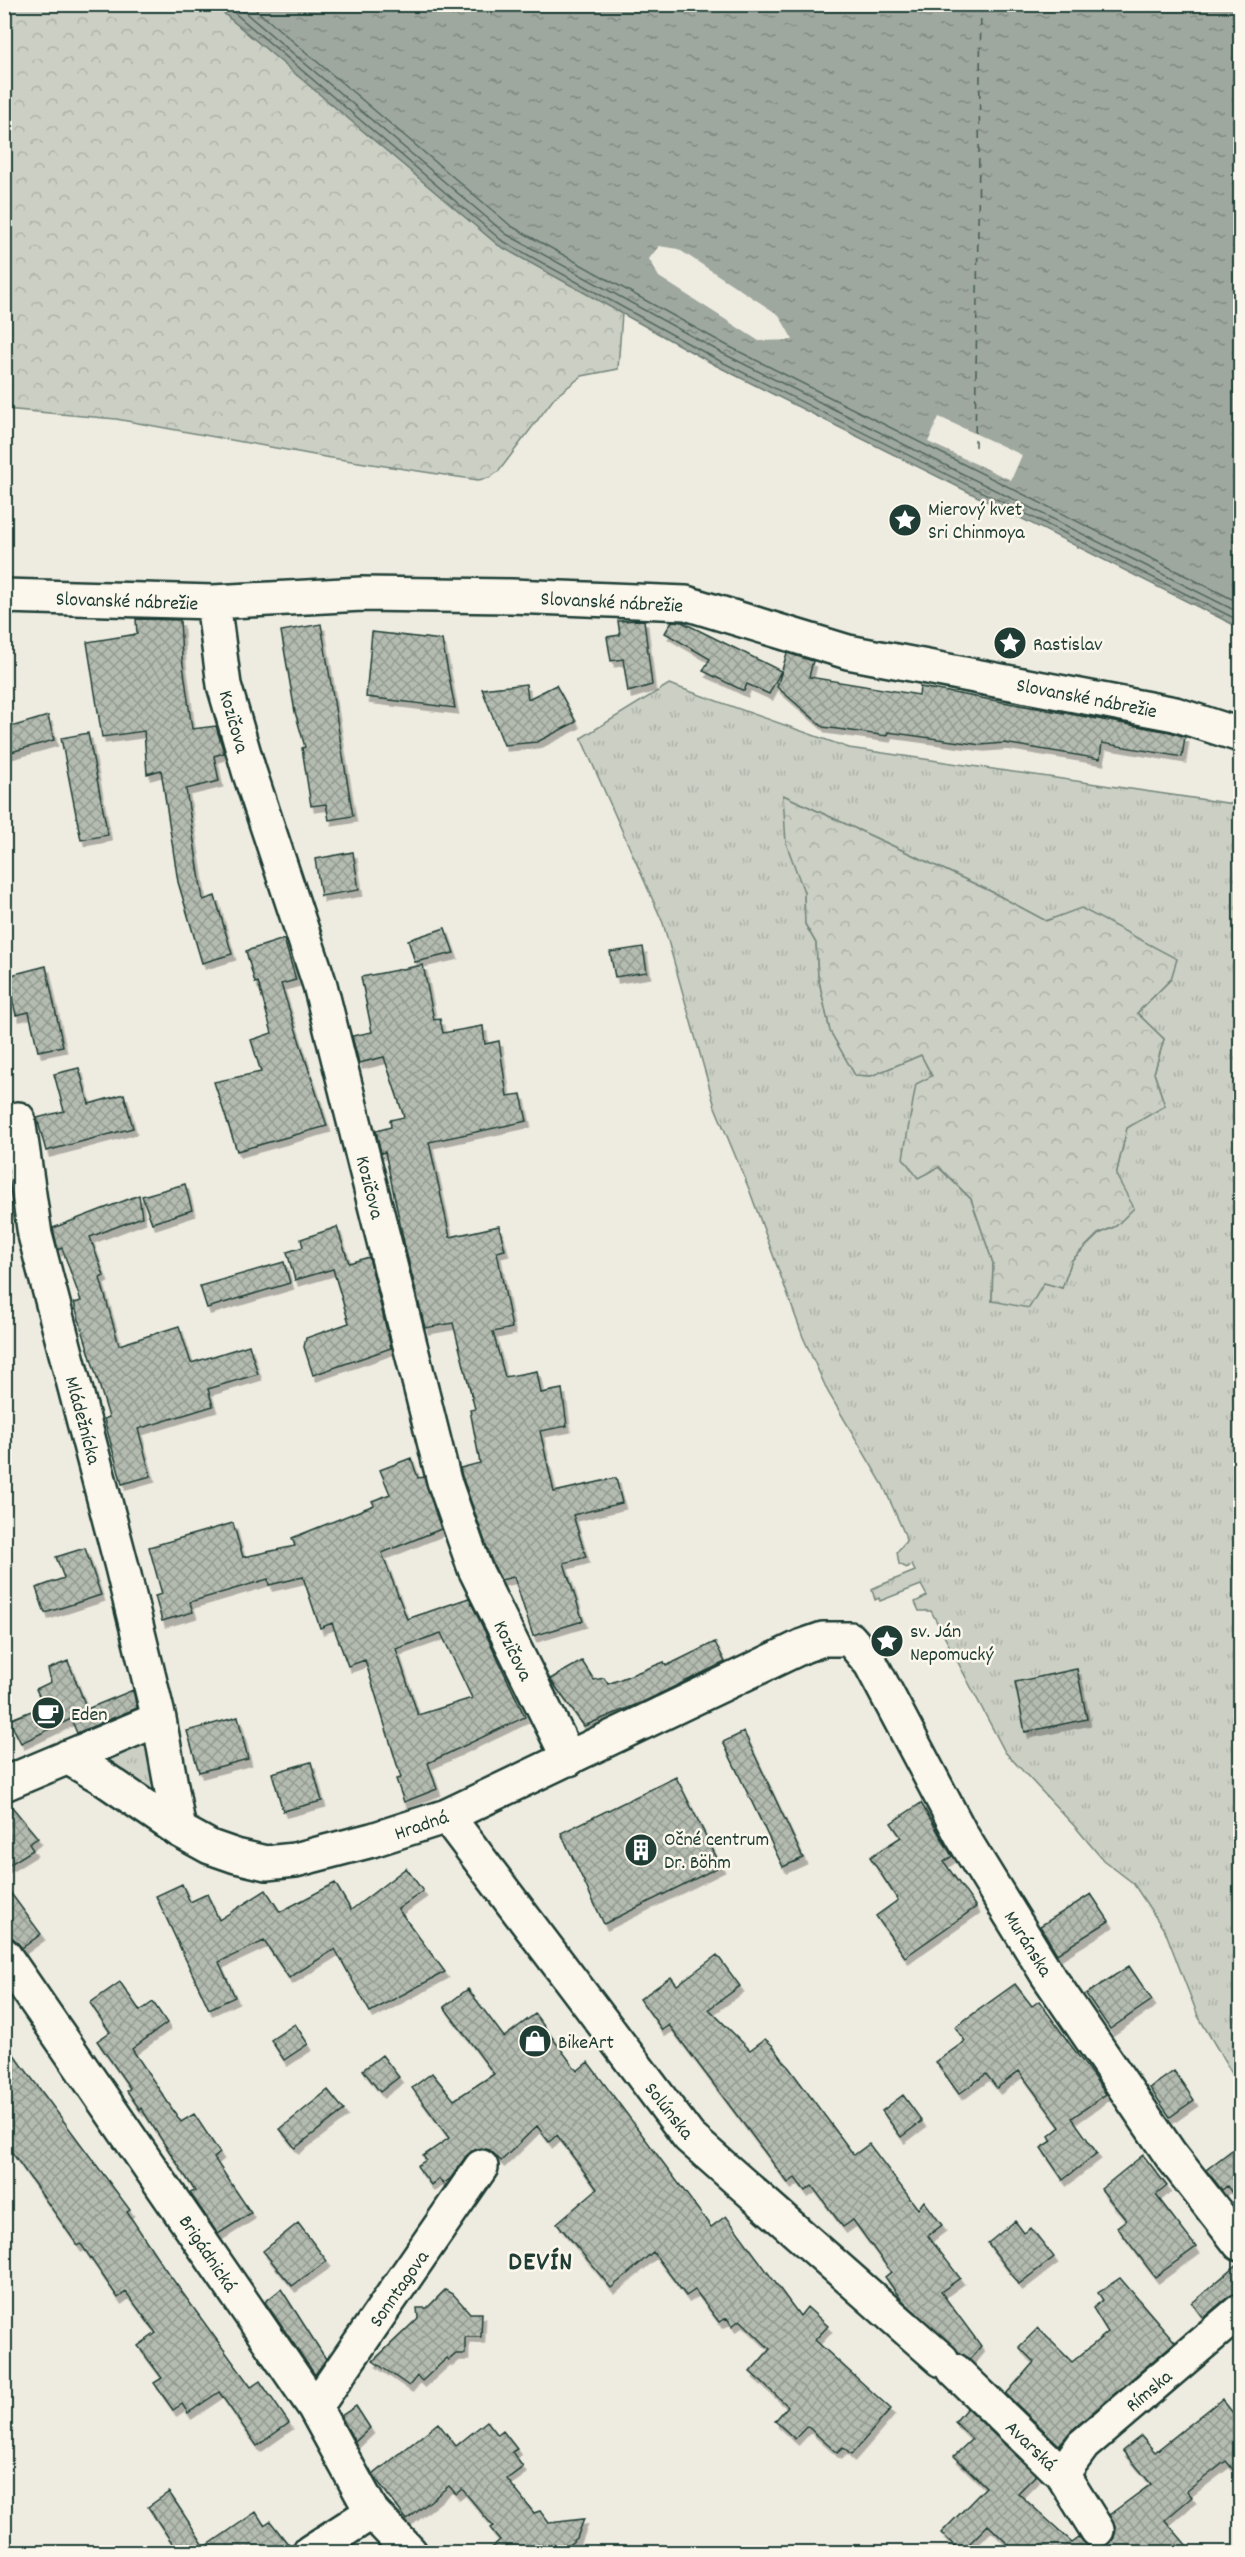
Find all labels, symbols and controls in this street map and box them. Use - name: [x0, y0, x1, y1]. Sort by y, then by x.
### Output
- place label: Mierový kvet Sri Chinmoya: [928, 497, 1025, 548]
- place icon: Mierový kvet Sri Chinmoya: [887, 502, 923, 538]
- street label: Slovanské nábrežie: [540, 586, 684, 622]
- street label: Slovanské nábrežie: [55, 587, 199, 619]
- place icon: Rastislav: [992, 625, 1028, 661]
- place label: Rastislav: [1033, 632, 1103, 660]
- street label: Slovanské nábrežie: [1014, 673, 1159, 727]
- street label: Kozičova: [210, 687, 255, 757]
- street label: Kozičova: [347, 1153, 390, 1223]
- street label: Mládežnícka: [56, 1374, 106, 1469]
- street label: Kozičova: [485, 1616, 538, 1687]
- place label: sv. Ján Nepomucký: [910, 1619, 994, 1670]
- place icon: sv. Ján Nepomucký: [869, 1623, 905, 1659]
- cafe icon: Eden: [30, 1695, 66, 1731]
- place label: Eden: [71, 1702, 108, 1730]
- street label: Hradná: [391, 1805, 453, 1849]
- place label: Očné centrum Dr. Böhm: [664, 1827, 769, 1878]
- building icon: Očné centrum Dr. Böhm: [623, 1832, 659, 1868]
- street label: Muránska: [995, 1906, 1058, 1983]
- shop icon: BikeArt: [517, 2023, 553, 2059]
- place label: BikeArt: [558, 2030, 614, 2058]
- street label: Solúnska: [636, 2077, 699, 2147]
- street label: Brigádnická: [170, 2210, 243, 2299]
- street label: Sonntagova: [364, 2245, 438, 2334]
- district label: DEVÍN: [508, 2245, 574, 2282]
- street label: Rímska: [1121, 2364, 1180, 2420]
- street label: Avarská: [998, 2415, 1062, 2479]

